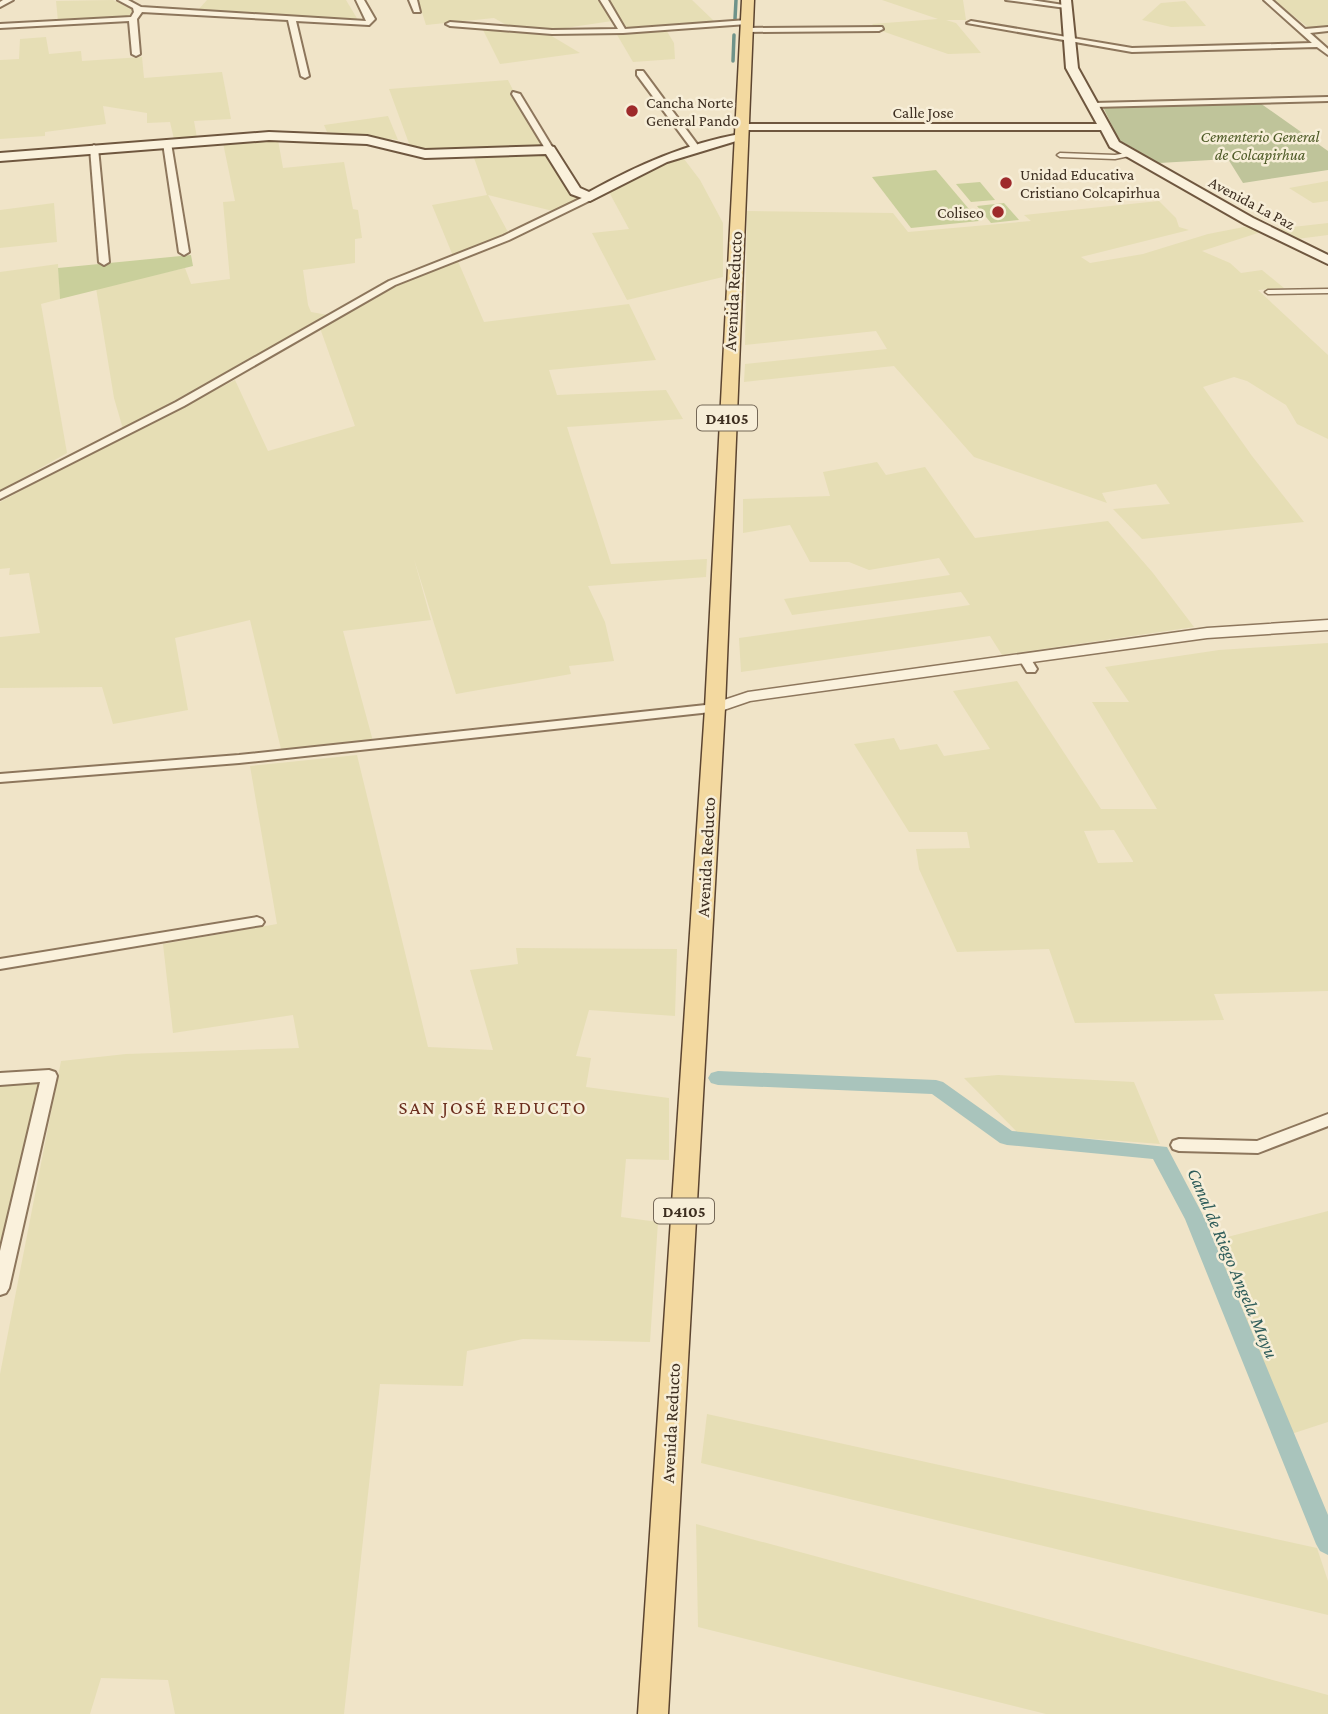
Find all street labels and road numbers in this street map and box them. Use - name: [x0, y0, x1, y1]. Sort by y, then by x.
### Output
- street label: Calle Jose: [892, 104, 954, 122]
- street label: Avenida La Paz: [1206, 173, 1298, 233]
- street label: Avenida Reducto: [720, 230, 746, 352]
- road number: D4105: [697, 406, 757, 430]
- street label: Avenida Reducto: [693, 796, 719, 918]
- road number: D4105: [654, 1198, 714, 1224]
- street label: Avenida Reducto: [658, 1362, 684, 1484]

